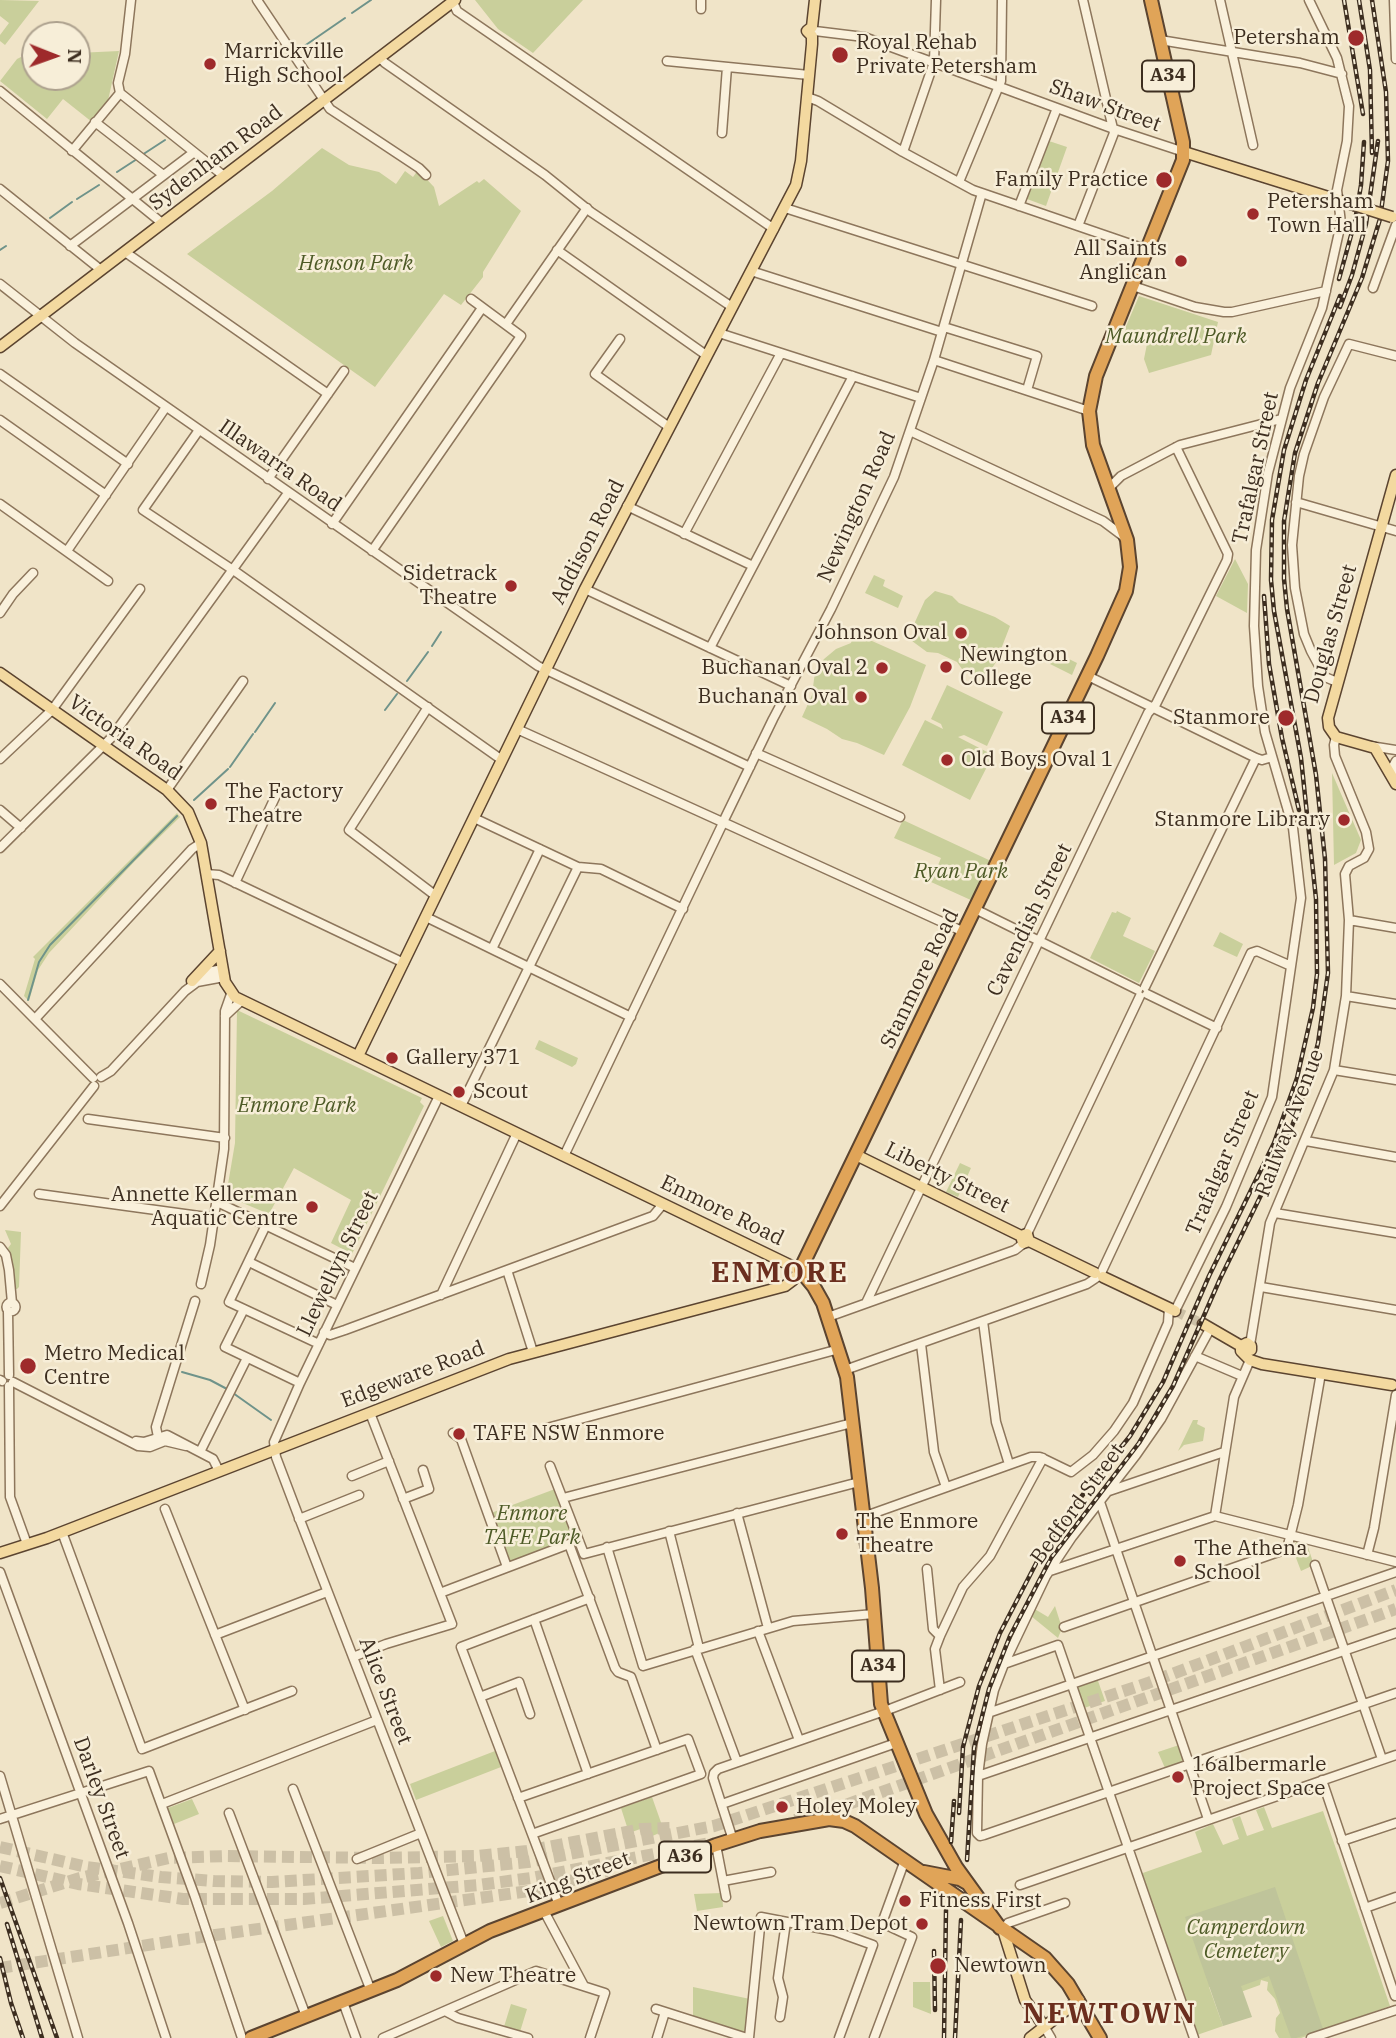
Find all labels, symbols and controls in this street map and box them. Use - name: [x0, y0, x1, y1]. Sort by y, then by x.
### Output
- north arrow: [21, 21, 91, 91]
- place label: Petersham: [1233, 25, 1340, 51]
- marker: Petersham: [1346, 28, 1366, 48]
- place label: Royal Rehab Private Petersham: [856, 30, 1037, 80]
- place label: Marrickville High School: [224, 39, 344, 89]
- marker: Royal Rehab Private Petersham: [830, 45, 850, 65]
- text: N: [63, 49, 87, 64]
- marker: Marrickville High School: [202, 56, 218, 72]
- road number: A34: [1142, 60, 1194, 92]
- street label: Shaw Street: [1046, 74, 1164, 138]
- street label: Sydenham Road: [144, 100, 288, 216]
- place label: Family Practice: [995, 167, 1148, 193]
- marker: Family Practice: [1154, 170, 1174, 190]
- place label: Petersham Town Hall: [1267, 189, 1374, 239]
- marker: Petersham Town Hall: [1245, 206, 1261, 222]
- place label: All Saints Anglican: [1074, 236, 1167, 286]
- park label: Henson Park: [299, 251, 413, 277]
- marker: All Saints Anglican: [1173, 253, 1189, 269]
- park label: Maundrell Park: [1105, 324, 1247, 350]
- street label: Trafalgar Street: [1228, 390, 1284, 546]
- street label: Illawarra Road: [214, 414, 346, 518]
- street label: Newington Road: [812, 427, 902, 587]
- street label: Addison Road: [546, 475, 630, 609]
- place label: Sidetrack Theatre: [403, 561, 497, 611]
- street label: Douglas Street: [1299, 562, 1363, 706]
- marker: Sidetrack Theatre: [503, 578, 519, 594]
- place label: Johnson Oval: [815, 620, 947, 646]
- marker: Johnson Oval: [953, 625, 969, 641]
- place label: Newington College: [960, 642, 1068, 692]
- place label: Buchanan Oval 2: [701, 655, 868, 681]
- marker: Newington College: [938, 659, 954, 675]
- marker: Buchanan Oval 2: [874, 660, 890, 676]
- place label: Buchanan Oval: [698, 684, 847, 710]
- marker: Buchanan Oval: [853, 689, 869, 705]
- street label: Victoria Road: [63, 690, 187, 786]
- road number: A34: [1042, 702, 1094, 734]
- place label: Stanmore: [1173, 705, 1270, 731]
- marker: Stanmore: [1276, 708, 1296, 728]
- place label: Old Boys Oval 1: [961, 747, 1113, 773]
- marker: Old Boys Oval 1: [939, 752, 955, 768]
- place label: The Factory Theatre: [225, 779, 343, 829]
- marker: The Factory Theatre: [203, 796, 219, 812]
- place label: Stanmore Library: [1155, 807, 1330, 833]
- marker: Stanmore Library: [1336, 812, 1352, 828]
- street label: Cavendish Street: [982, 839, 1078, 1001]
- park label: Ryan Park: [914, 859, 1008, 885]
- street label: Stanmore Road: [875, 905, 965, 1053]
- place label: Gallery 371: [406, 1045, 520, 1071]
- street label: Railway Avenue: [1250, 1046, 1330, 1200]
- marker: Gallery 371: [384, 1050, 400, 1066]
- place label: Scout: [473, 1079, 528, 1105]
- marker: Scout: [451, 1084, 467, 1100]
- street label: Trafalgar Street: [1181, 1087, 1265, 1239]
- park label: Enmore Park: [238, 1093, 356, 1119]
- street label: Liberty Street: [881, 1137, 1013, 1219]
- street label: Enmore Road: [656, 1170, 788, 1252]
- place label: Annette Kellerman Aquatic Centre: [111, 1182, 298, 1232]
- street label: Llewellyn Street: [292, 1187, 384, 1341]
- marker: Annette Kellerman Aquatic Centre: [304, 1199, 320, 1215]
- district label: ENMORE: [712, 1257, 848, 1291]
- street label: Edgeware Road: [338, 1336, 488, 1414]
- place label: Metro Medical Centre: [44, 1341, 185, 1391]
- marker: Metro Medical Centre: [18, 1356, 38, 1376]
- place label: TAFE NSW Enmore: [473, 1421, 664, 1447]
- marker: TAFE NSW Enmore: [451, 1426, 467, 1442]
- street label: Bedford Street: [1026, 1439, 1130, 1569]
- park label: Enmore TAFE Park: [483, 1501, 581, 1551]
- place label: The Enmore Theatre: [856, 1509, 978, 1559]
- marker: The Enmore Theatre: [834, 1526, 850, 1542]
- place label: The Athena School: [1194, 1536, 1308, 1586]
- marker: The Athena School: [1172, 1553, 1188, 1569]
- street label: Alice Street: [353, 1634, 417, 1748]
- road number: A34: [852, 1650, 904, 1682]
- street label: Darley Street: [67, 1733, 135, 1863]
- place label: 16albermarle Project Space: [1192, 1752, 1327, 1802]
- marker: 16albermarle Project Space: [1170, 1769, 1186, 1785]
- place label: Holey Moley: [796, 1794, 917, 1820]
- marker: Holey Moley: [774, 1799, 790, 1815]
- road number: A36: [659, 1842, 711, 1872]
- street label: King Street: [522, 1846, 634, 1910]
- place label: Fitness First: [919, 1888, 1042, 1914]
- marker: Fitness First: [897, 1893, 913, 1909]
- place label: Newtown Tram Depot: [693, 1911, 908, 1937]
- park label: Camperdown Cemetery: [1187, 1915, 1305, 1965]
- marker: Newtown Tram Depot: [914, 1916, 930, 1932]
- place label: Newtown: [954, 1953, 1047, 1979]
- marker: Newtown: [928, 1956, 948, 1976]
- place label: New Theatre: [450, 1963, 576, 1989]
- marker: New Theatre: [428, 1968, 444, 1984]
- district label: NEWTOWN: [1024, 1998, 1196, 2032]

